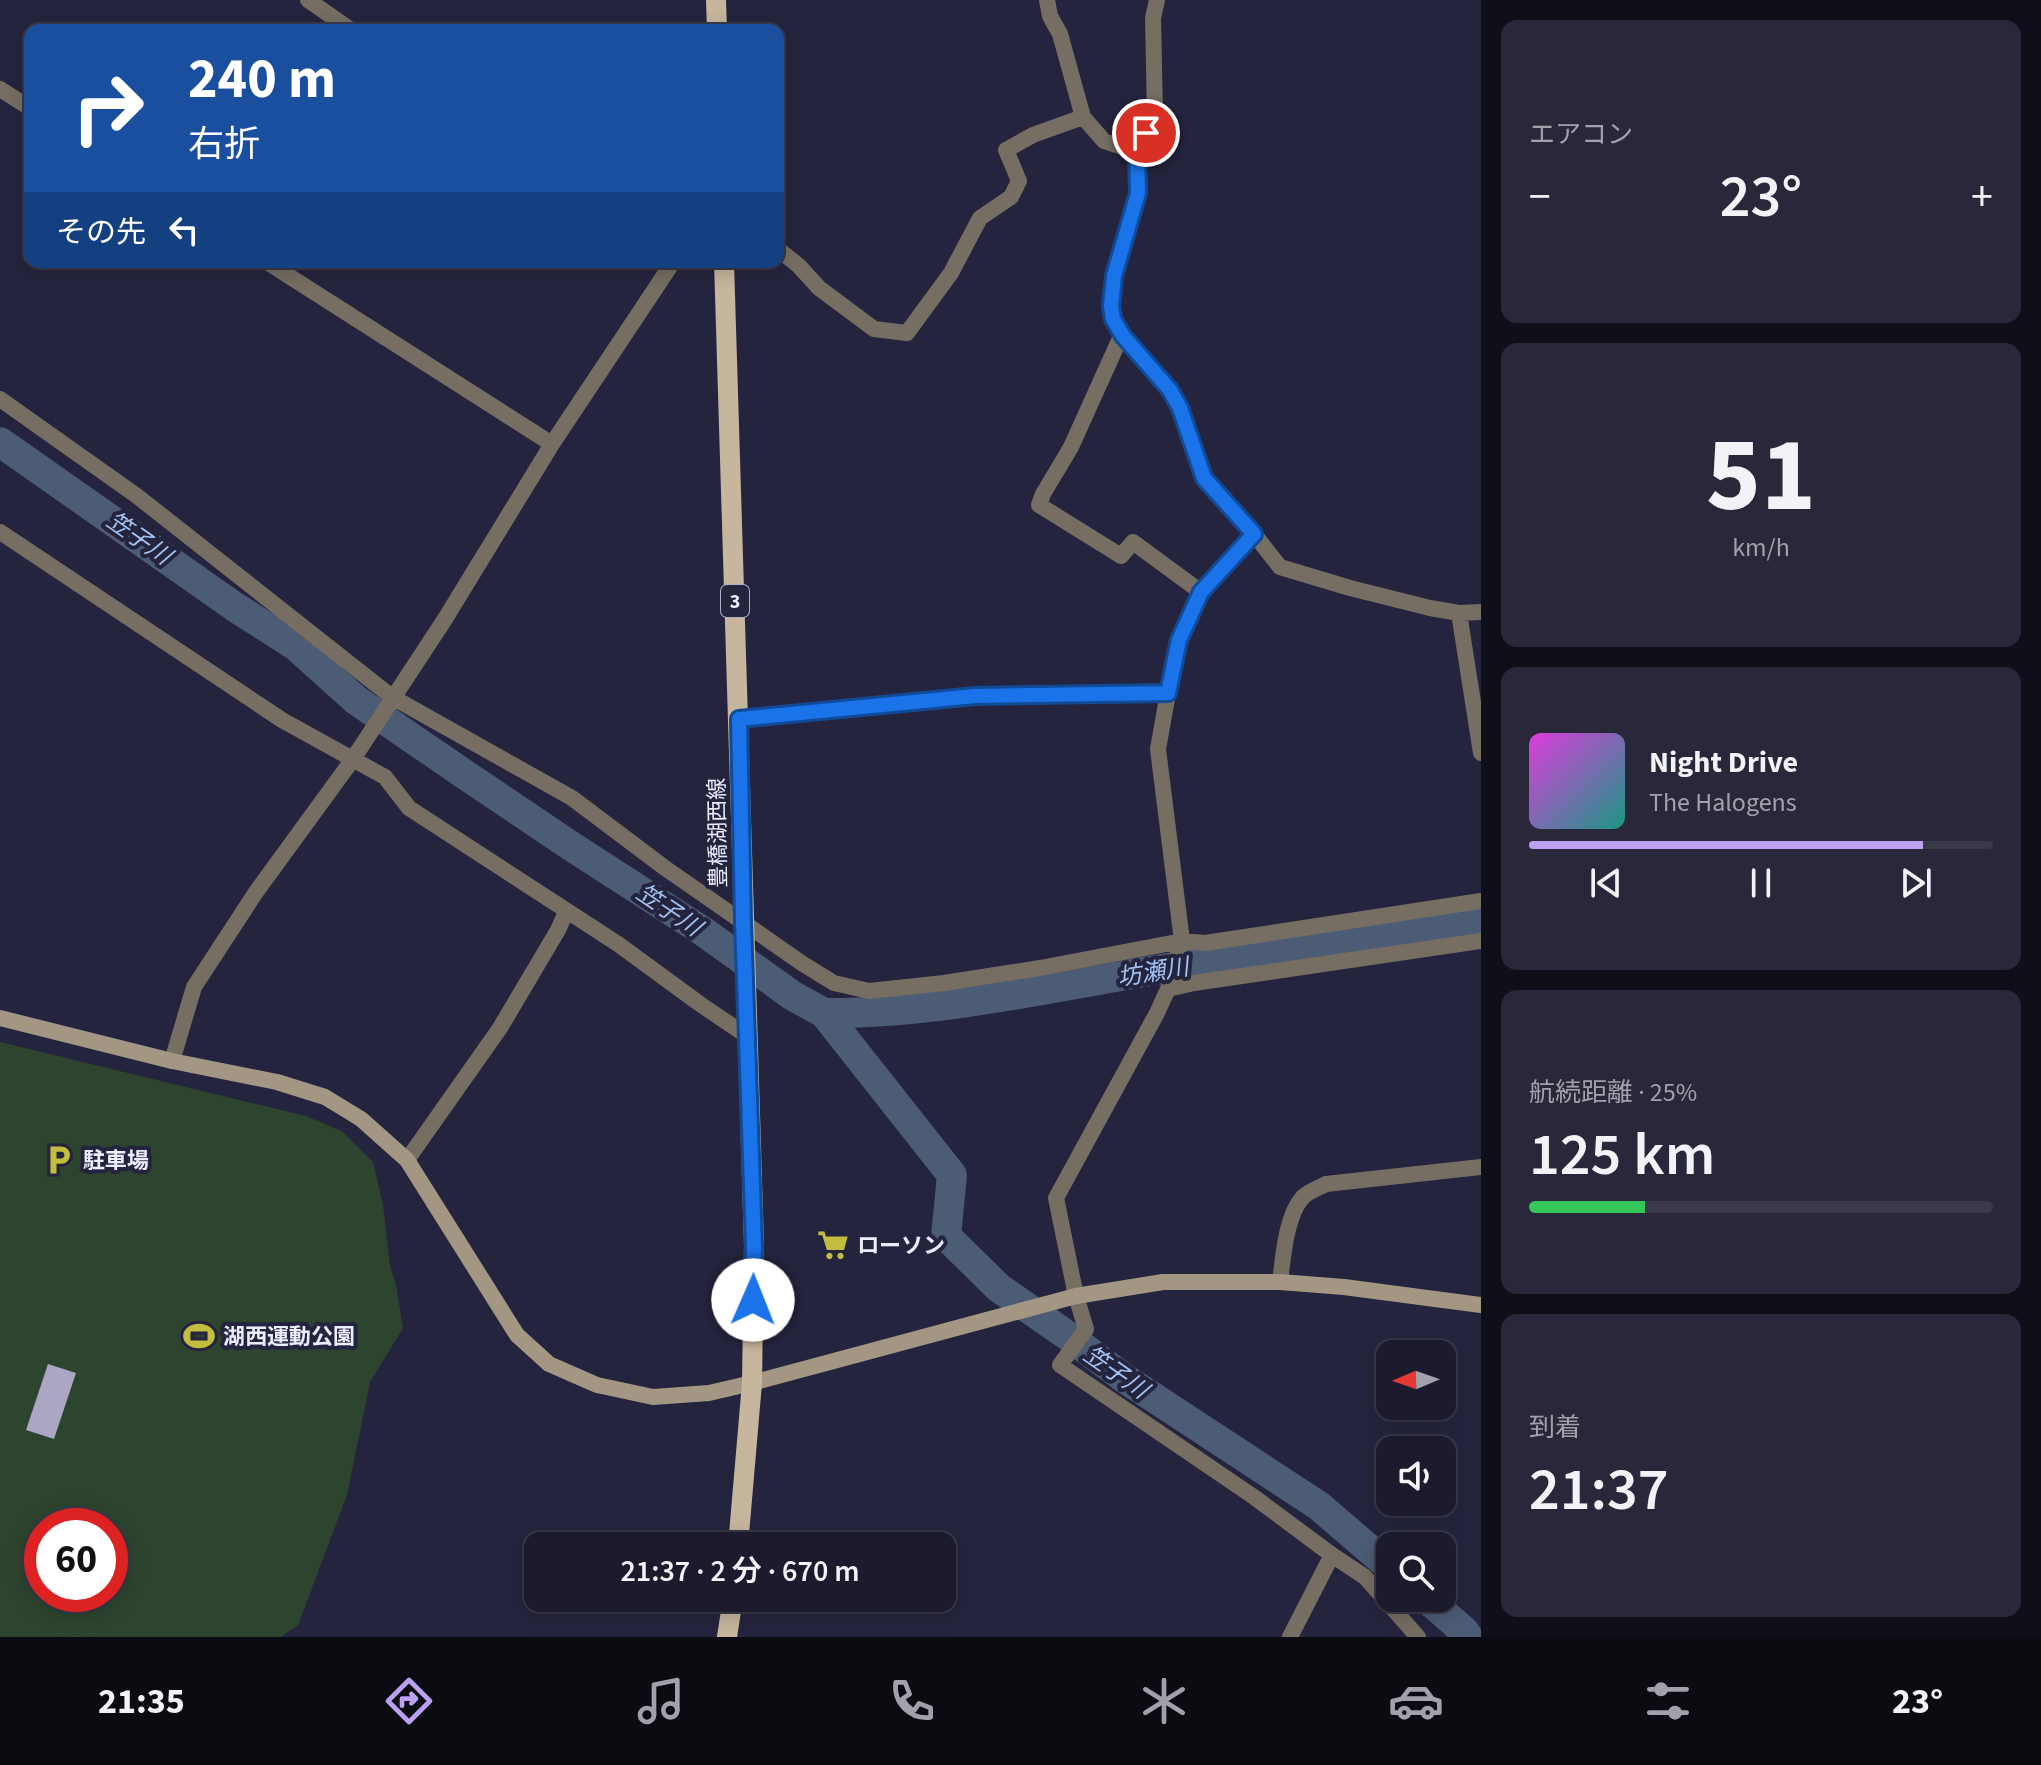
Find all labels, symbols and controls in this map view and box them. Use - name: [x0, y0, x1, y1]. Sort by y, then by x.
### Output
- text: 240 m: [188, 40, 336, 119]
- icon: right: [56, 56, 160, 160]
- pin: [1112, 99, 1180, 167]
- icon: arrive: [1124, 111, 1168, 155]
- text: エアコン: [1529, 116, 1633, 153]
- text: 右折: [188, 119, 260, 170]
- text: 23°: [1720, 155, 1802, 240]
- text: −: [1529, 166, 1551, 229]
- text: +: [1971, 166, 1993, 229]
- icon: left: [162, 208, 206, 252]
- text: その先: [56, 211, 146, 254]
- text: 51: [1706, 403, 1816, 551]
- water label: 笠子川: [99, 503, 181, 575]
- text: km/h: [1732, 529, 1790, 566]
- road number: 3: [721, 585, 749, 617]
- text: Night Drive: [1649, 741, 1798, 784]
- street label: 豊橋湖西線: [701, 778, 735, 888]
- text: The Halogens: [1649, 784, 1797, 821]
- icon: previous: [1584, 861, 1628, 905]
- icon: pause: [1739, 861, 1783, 905]
- icon: next: [1894, 861, 1938, 905]
- water label: 笠子川: [629, 876, 711, 947]
- water label: 坊瀬川: [1115, 949, 1194, 995]
- text: 航続距離 · 25%: [1529, 1074, 1697, 1111]
- text: 125 km: [1529, 1113, 1715, 1198]
- parking icon: 駐車場: [42, 1143, 76, 1177]
- place label: 駐車場: [83, 1145, 149, 1177]
- supermarket icon: ローソン: [816, 1228, 850, 1262]
- place label: ローソン: [857, 1230, 945, 1262]
- position arrow: [711, 1258, 795, 1342]
- sports icon: 湖西運動公園: [182, 1319, 216, 1353]
- place label: 湖西運動公園: [223, 1321, 355, 1353]
- water label: 笠子川: [1076, 1337, 1158, 1409]
- north arrow: [1376, 1340, 1456, 1420]
- map controls: [1376, 1340, 1456, 1612]
- text: 到着: [1529, 1409, 1581, 1446]
- button: sound: [1376, 1436, 1456, 1516]
- text: 21:37: [1529, 1448, 1669, 1533]
- speed limit sign: 60: [24, 1508, 128, 1612]
- button: search: [1376, 1532, 1456, 1612]
- text: 21:37 · 2 分 · 670 m: [620, 1550, 860, 1593]
- icon: directions: [381, 1673, 437, 1729]
- icon: music: [633, 1673, 689, 1729]
- icon: phone: [884, 1673, 940, 1729]
- icon: climate: [1136, 1673, 1192, 1729]
- icon: car: [1388, 1673, 1444, 1729]
- icon: filters: [1640, 1673, 1696, 1729]
- text: 21:35: [98, 1676, 185, 1727]
- text: 23°: [1892, 1676, 1943, 1727]

